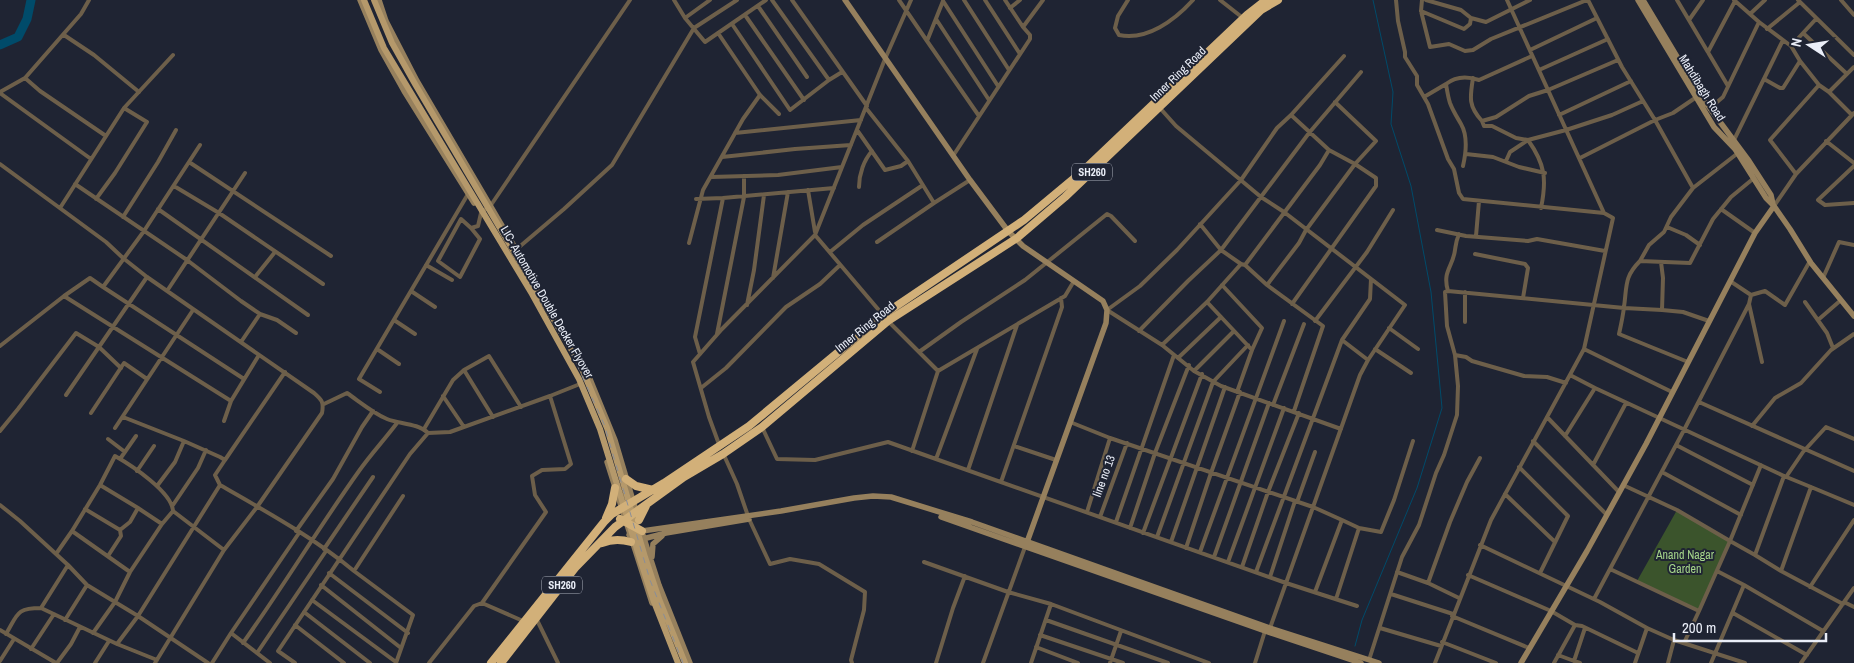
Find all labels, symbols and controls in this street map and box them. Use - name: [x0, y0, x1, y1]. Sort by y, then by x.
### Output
- north arrow: [1784, 20, 1834, 70]
- text: N: [1787, 36, 1806, 48]
- street label: Inner Ring Road: [1146, 43, 1210, 105]
- street label: Mahdibagh Road: [1675, 52, 1729, 124]
- road number: SH260: [1072, 163, 1112, 180]
- street label: LIC- Automotive Double Decker Flyover: [497, 223, 598, 382]
- street label: Inner Ring Road: [832, 298, 898, 356]
- street label: line no 13: [1089, 453, 1119, 499]
- park label: Anand Nagar Garden: [1655, 547, 1715, 577]
- road number: SH260: [542, 576, 582, 594]
- scale bar: [1674, 610, 1826, 642]
- text: 200 m: [1682, 617, 1716, 638]

